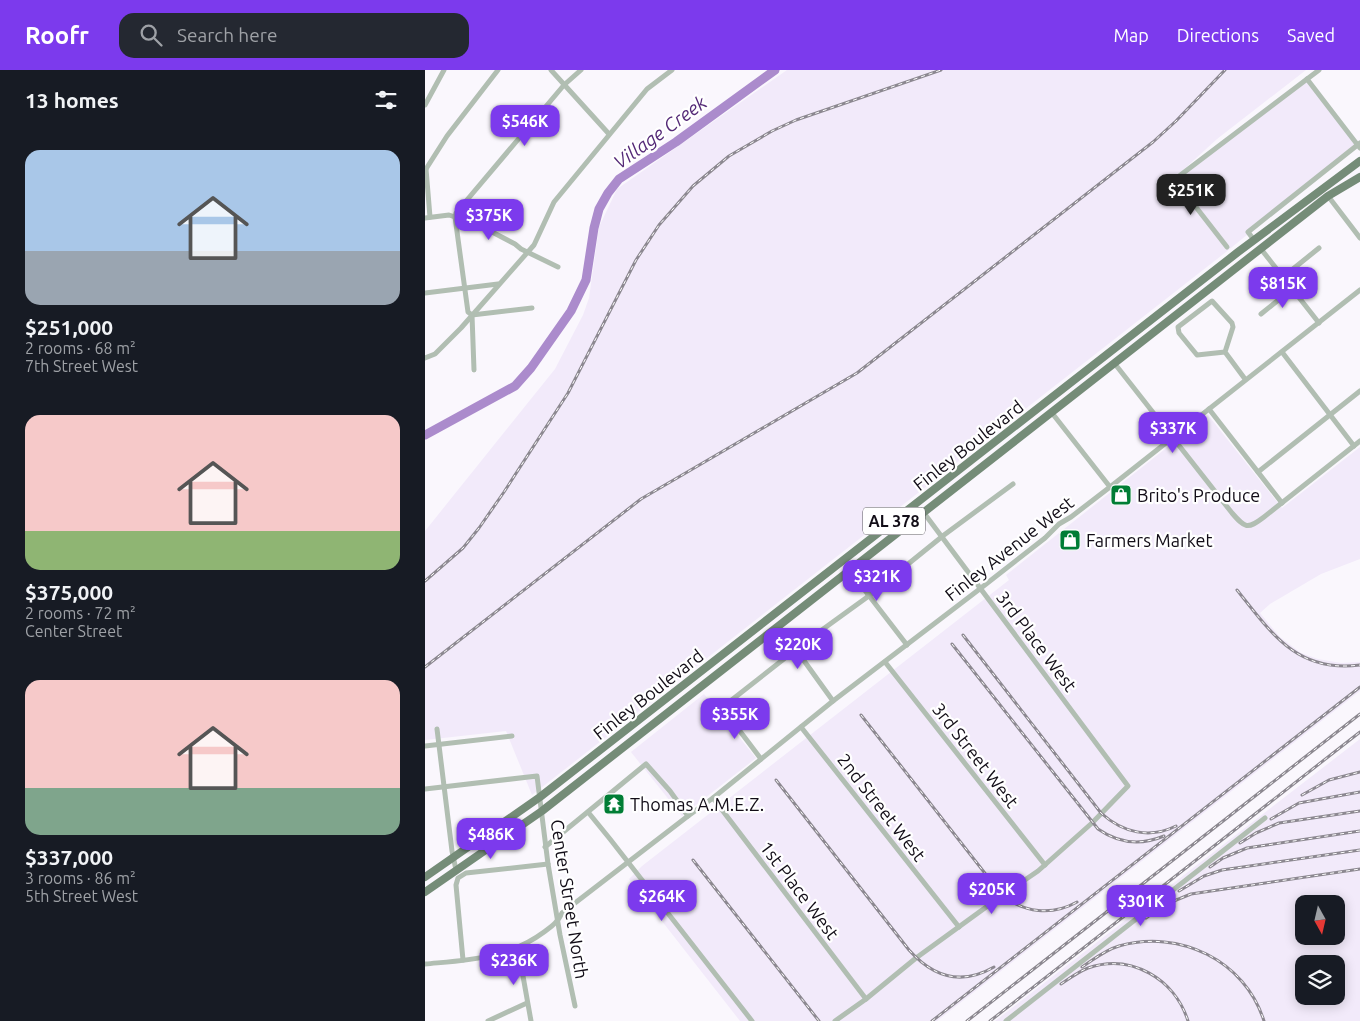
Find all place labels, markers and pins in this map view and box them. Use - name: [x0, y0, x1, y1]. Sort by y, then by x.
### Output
- pin: $546K: [490, 104, 560, 147]
- pin: $251K: [1156, 174, 1226, 216]
- pin: $375K: [454, 198, 524, 241]
- pin: $815K: [1248, 266, 1318, 309]
- pin: $337K: [1138, 412, 1208, 454]
- shop icon: Brito's Produce: [1109, 483, 1133, 507]
- place label: Brito's Produce: [1137, 485, 1260, 505]
- shop icon: Farmers Market: [1058, 528, 1082, 552]
- place label: Farmers Market: [1086, 530, 1213, 550]
- pin: $321K: [842, 560, 912, 602]
- pin: $220K: [763, 628, 833, 670]
- pin: $355K: [700, 698, 770, 740]
- temple icon: Thomas A.M.E.Z.: [602, 792, 626, 816]
- place label: Thomas A.M.E.Z.: [630, 794, 764, 814]
- pin: $486K: [456, 818, 526, 860]
- pin: $205K: [957, 872, 1027, 915]
- pin: $264K: [627, 880, 697, 922]
- pin: $301K: [1106, 884, 1176, 927]
- pin: $236K: [479, 944, 549, 986]

